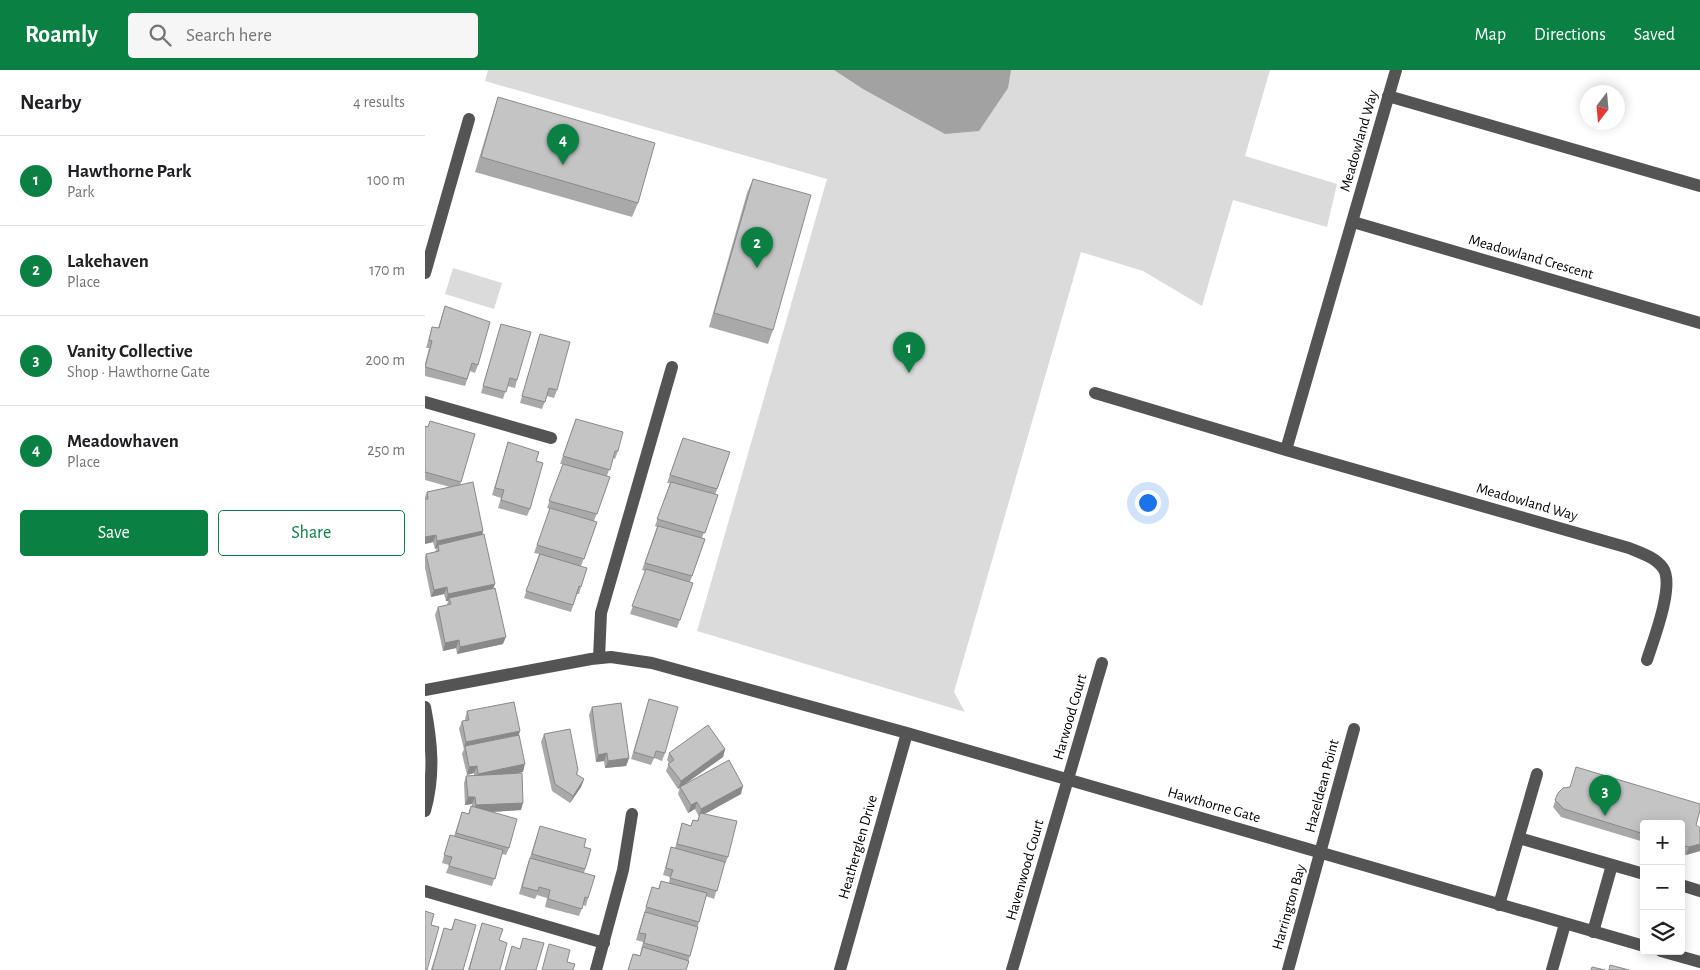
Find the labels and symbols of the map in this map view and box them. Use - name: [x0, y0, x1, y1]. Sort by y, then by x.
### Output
- north arrow: [1580, 85, 1625, 130]
- street label: Meadowland Way: [1337, 88, 1381, 193]
- pin: 4: [547, 124, 579, 165]
- pin: 2: [741, 227, 773, 268]
- street label: Meadowland Crescent: [1467, 232, 1595, 282]
- pin: 1: [893, 332, 925, 373]
- street label: Meadowland Way: [1475, 480, 1580, 524]
- your location: [1135, 490, 1161, 516]
- street label: Harwood Court: [1051, 672, 1089, 762]
- street label: Hazeldean Point: [1302, 738, 1342, 834]
- pin: 3: [1589, 775, 1621, 816]
- street label: Hawthorne Gate: [1166, 785, 1262, 825]
- street label: Heatherglen Drive: [836, 793, 880, 901]
- street label: Havenwood Court: [1003, 818, 1047, 922]
- street label: Harrington Bay: [1270, 862, 1309, 952]

